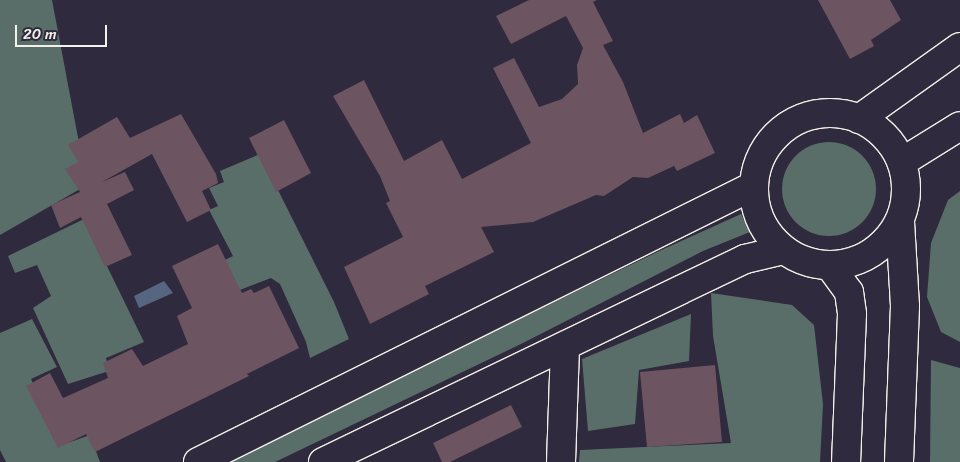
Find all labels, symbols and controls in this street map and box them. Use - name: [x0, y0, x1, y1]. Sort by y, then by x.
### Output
- scale bar: [18, 15, 110, 47]
- text: 20 m: [23, 21, 57, 47]

